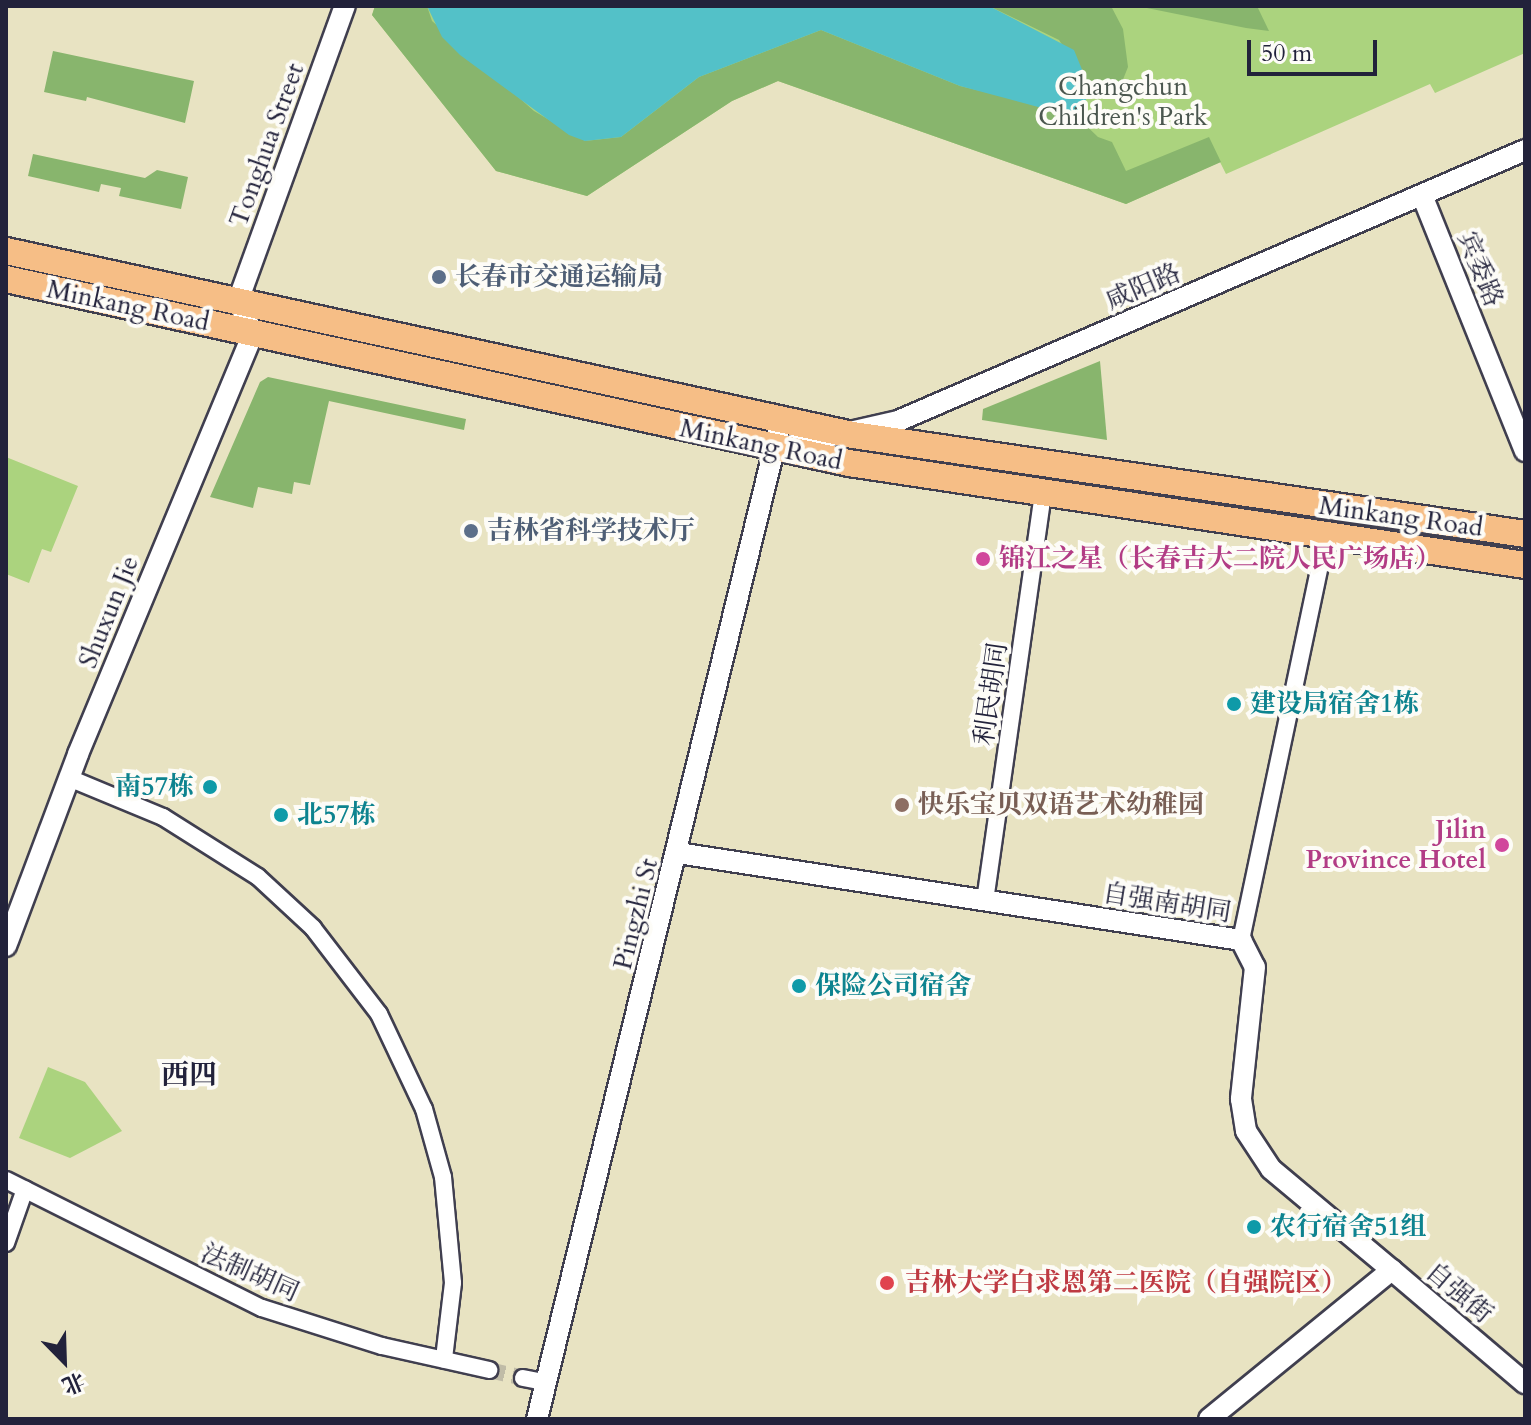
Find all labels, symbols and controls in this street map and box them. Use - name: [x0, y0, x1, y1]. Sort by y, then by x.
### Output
- scale bar: [1251, 24, 1381, 74]
- text: 50 m: [1261, 37, 1312, 70]
- street label: Tonghua Street: [223, 59, 311, 231]
- park label: Changchun Children's Park: [1038, 71, 1208, 132]
- street label: 宾委路: [1451, 227, 1509, 311]
- street label: 咸阳路: [1101, 257, 1185, 317]
- place label: 长春市交通运输局: [455, 261, 663, 293]
- marker: 长春市交通运输局: [430, 268, 448, 286]
- street label: Minkang Road: [44, 274, 212, 338]
- street label: Minkang Road: [677, 413, 845, 477]
- street label: Minkang Road: [1317, 490, 1485, 544]
- place label: 吉林省科学技术厅: [487, 515, 695, 547]
- marker: 吉林省科学技术厅: [462, 522, 480, 540]
- place label: 锦江之星（长春吉大二院人民广场店）: [999, 543, 1441, 575]
- marker: 锦江之星（长春吉大二院人民广场店）: [974, 550, 992, 568]
- street label: Shuxun Jie: [72, 551, 146, 673]
- street label: 利民胡同: [968, 640, 1014, 748]
- place label: 建设局宿舍1栋: [1250, 688, 1419, 720]
- marker: 建设局宿舍1栋: [1225, 695, 1243, 713]
- place label: 南57栋: [115, 771, 194, 803]
- marker: 南57栋: [201, 778, 219, 796]
- place label: 快乐宝贝双语艺术幼稚园: [918, 789, 1204, 821]
- marker: 快乐宝贝双语艺术幼稚园: [893, 796, 911, 814]
- place label: 北57栋: [297, 799, 376, 831]
- marker: 北57栋: [272, 806, 290, 824]
- place label: Jilin Province Hotel: [1306, 814, 1486, 876]
- marker: Jilin Province Hotel: [1493, 836, 1511, 854]
- street label: Pingzhi St: [607, 855, 665, 973]
- street label: 自强南胡同: [1100, 877, 1234, 929]
- place label: 保险公司宿舍: [815, 970, 971, 1002]
- marker: 保险公司宿舍: [790, 977, 808, 995]
- district label: 西四: [161, 1058, 217, 1092]
- place label: 农行宿舍51组: [1270, 1211, 1427, 1243]
- marker: 农行宿舍51组: [1245, 1218, 1263, 1236]
- street label: 法制胡同: [196, 1238, 304, 1308]
- street label: 自强街: [1419, 1256, 1499, 1330]
- place label: 吉林大学白求恩第二医院（自强院区）: [905, 1267, 1347, 1299]
- marker: 吉林大学白求恩第二医院（自强院区）: [876, 1272, 898, 1294]
- north arrow: [24, 1321, 104, 1401]
- text: 北: [57, 1365, 89, 1401]

